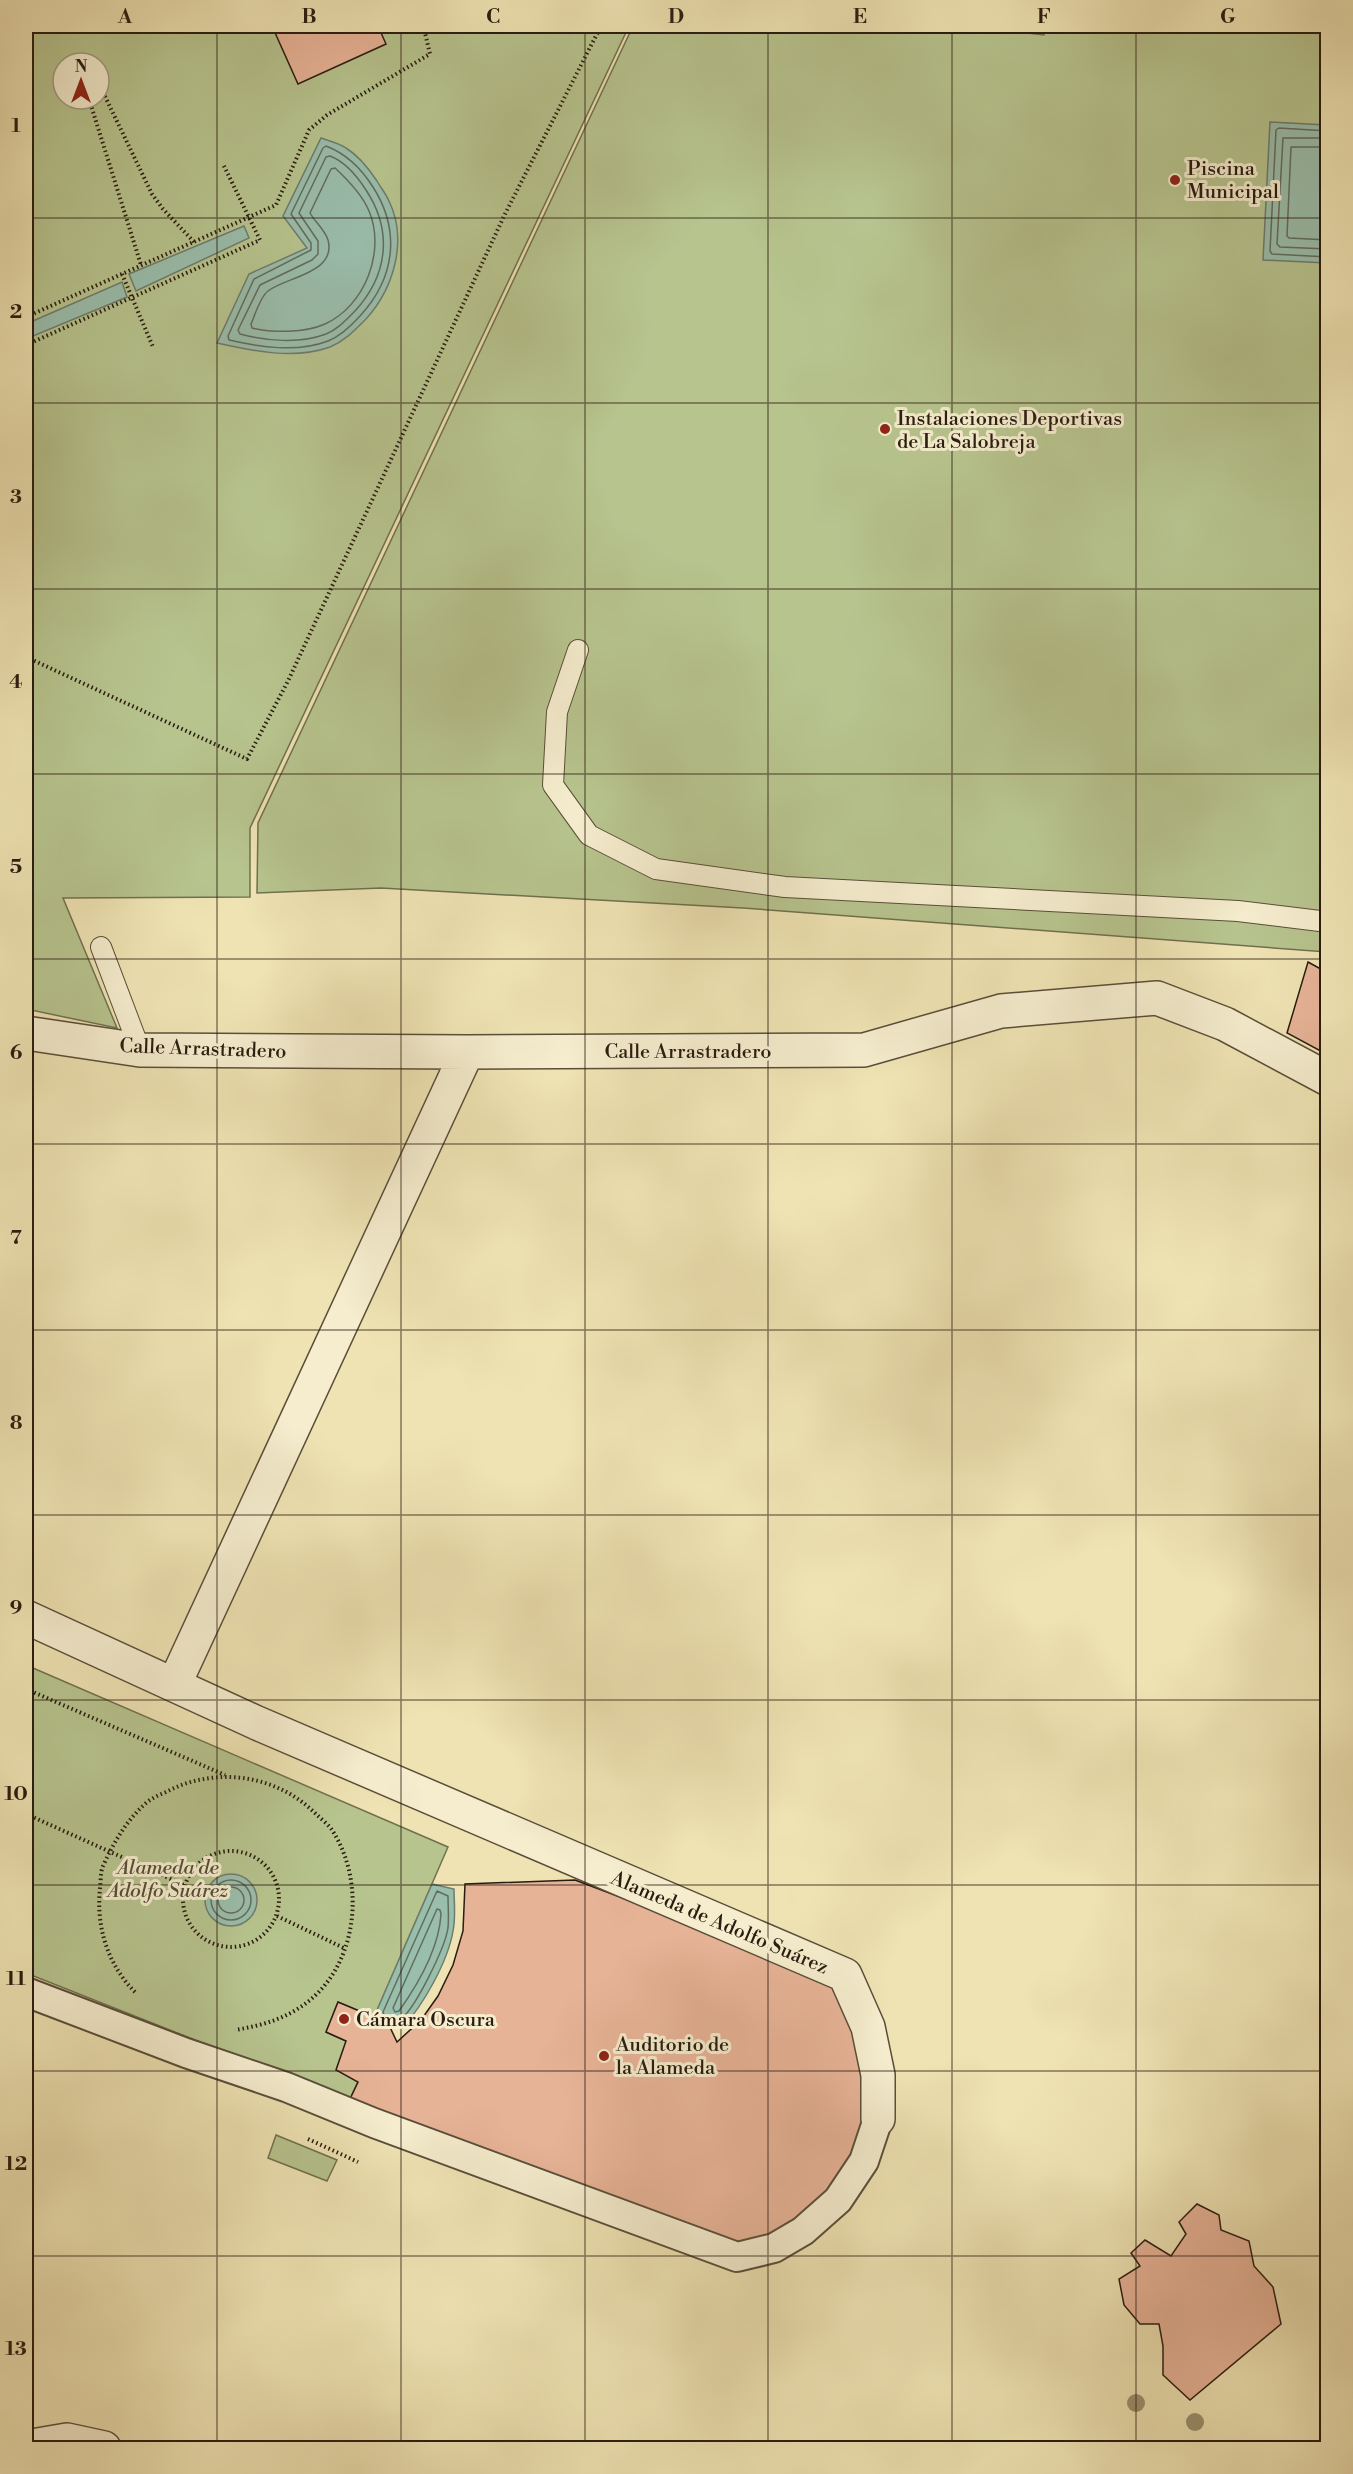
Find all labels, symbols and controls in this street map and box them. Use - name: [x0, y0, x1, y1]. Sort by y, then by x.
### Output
- text: A: [117, 5, 133, 30]
- text: B: [301, 5, 317, 30]
- text: C: [486, 5, 500, 30]
- text: D: [668, 5, 684, 30]
- text: E: [853, 5, 867, 30]
- text: F: [1037, 5, 1051, 30]
- text: G: [1220, 5, 1236, 30]
- north arrow: [51, 51, 111, 111]
- text: N: [75, 57, 88, 77]
- text: 1: [11, 114, 21, 139]
- place label: Piscina Municipal: [1187, 157, 1279, 205]
- marker: Piscina Municipal: [1168, 173, 1182, 187]
- text: 2: [10, 300, 22, 325]
- place label: Instalaciones Deportivas de La Salobreja: [897, 407, 1122, 455]
- marker: Instalaciones Deportivas de La Salobreja: [878, 422, 892, 436]
- text: 3: [10, 485, 22, 510]
- text: 4: [9, 670, 23, 695]
- text: 5: [10, 855, 22, 880]
- street label: Calle Arrastradero: [119, 1034, 287, 1065]
- street label: Calle Arrastradero: [604, 1040, 772, 1065]
- text: 6: [10, 1041, 23, 1066]
- text: 7: [10, 1226, 22, 1251]
- text: 8: [10, 1411, 23, 1436]
- text: 9: [10, 1596, 22, 1621]
- text: 10: [4, 1782, 28, 1807]
- park label: Alameda de Adolfo Suárez: [106, 1856, 229, 1904]
- street label: Alameda de Adolfo Suárez: [606, 1866, 832, 1981]
- text: 11: [6, 1967, 26, 1992]
- place label: Cámara Oscura: [356, 2008, 496, 2033]
- marker: Cámara Oscura: [337, 2012, 351, 2026]
- place label: Auditorio de la Alameda: [615, 2033, 729, 2081]
- marker: Auditorio de la Alameda: [597, 2049, 611, 2063]
- text: 12: [5, 2152, 27, 2177]
- text: 13: [5, 2337, 27, 2362]

